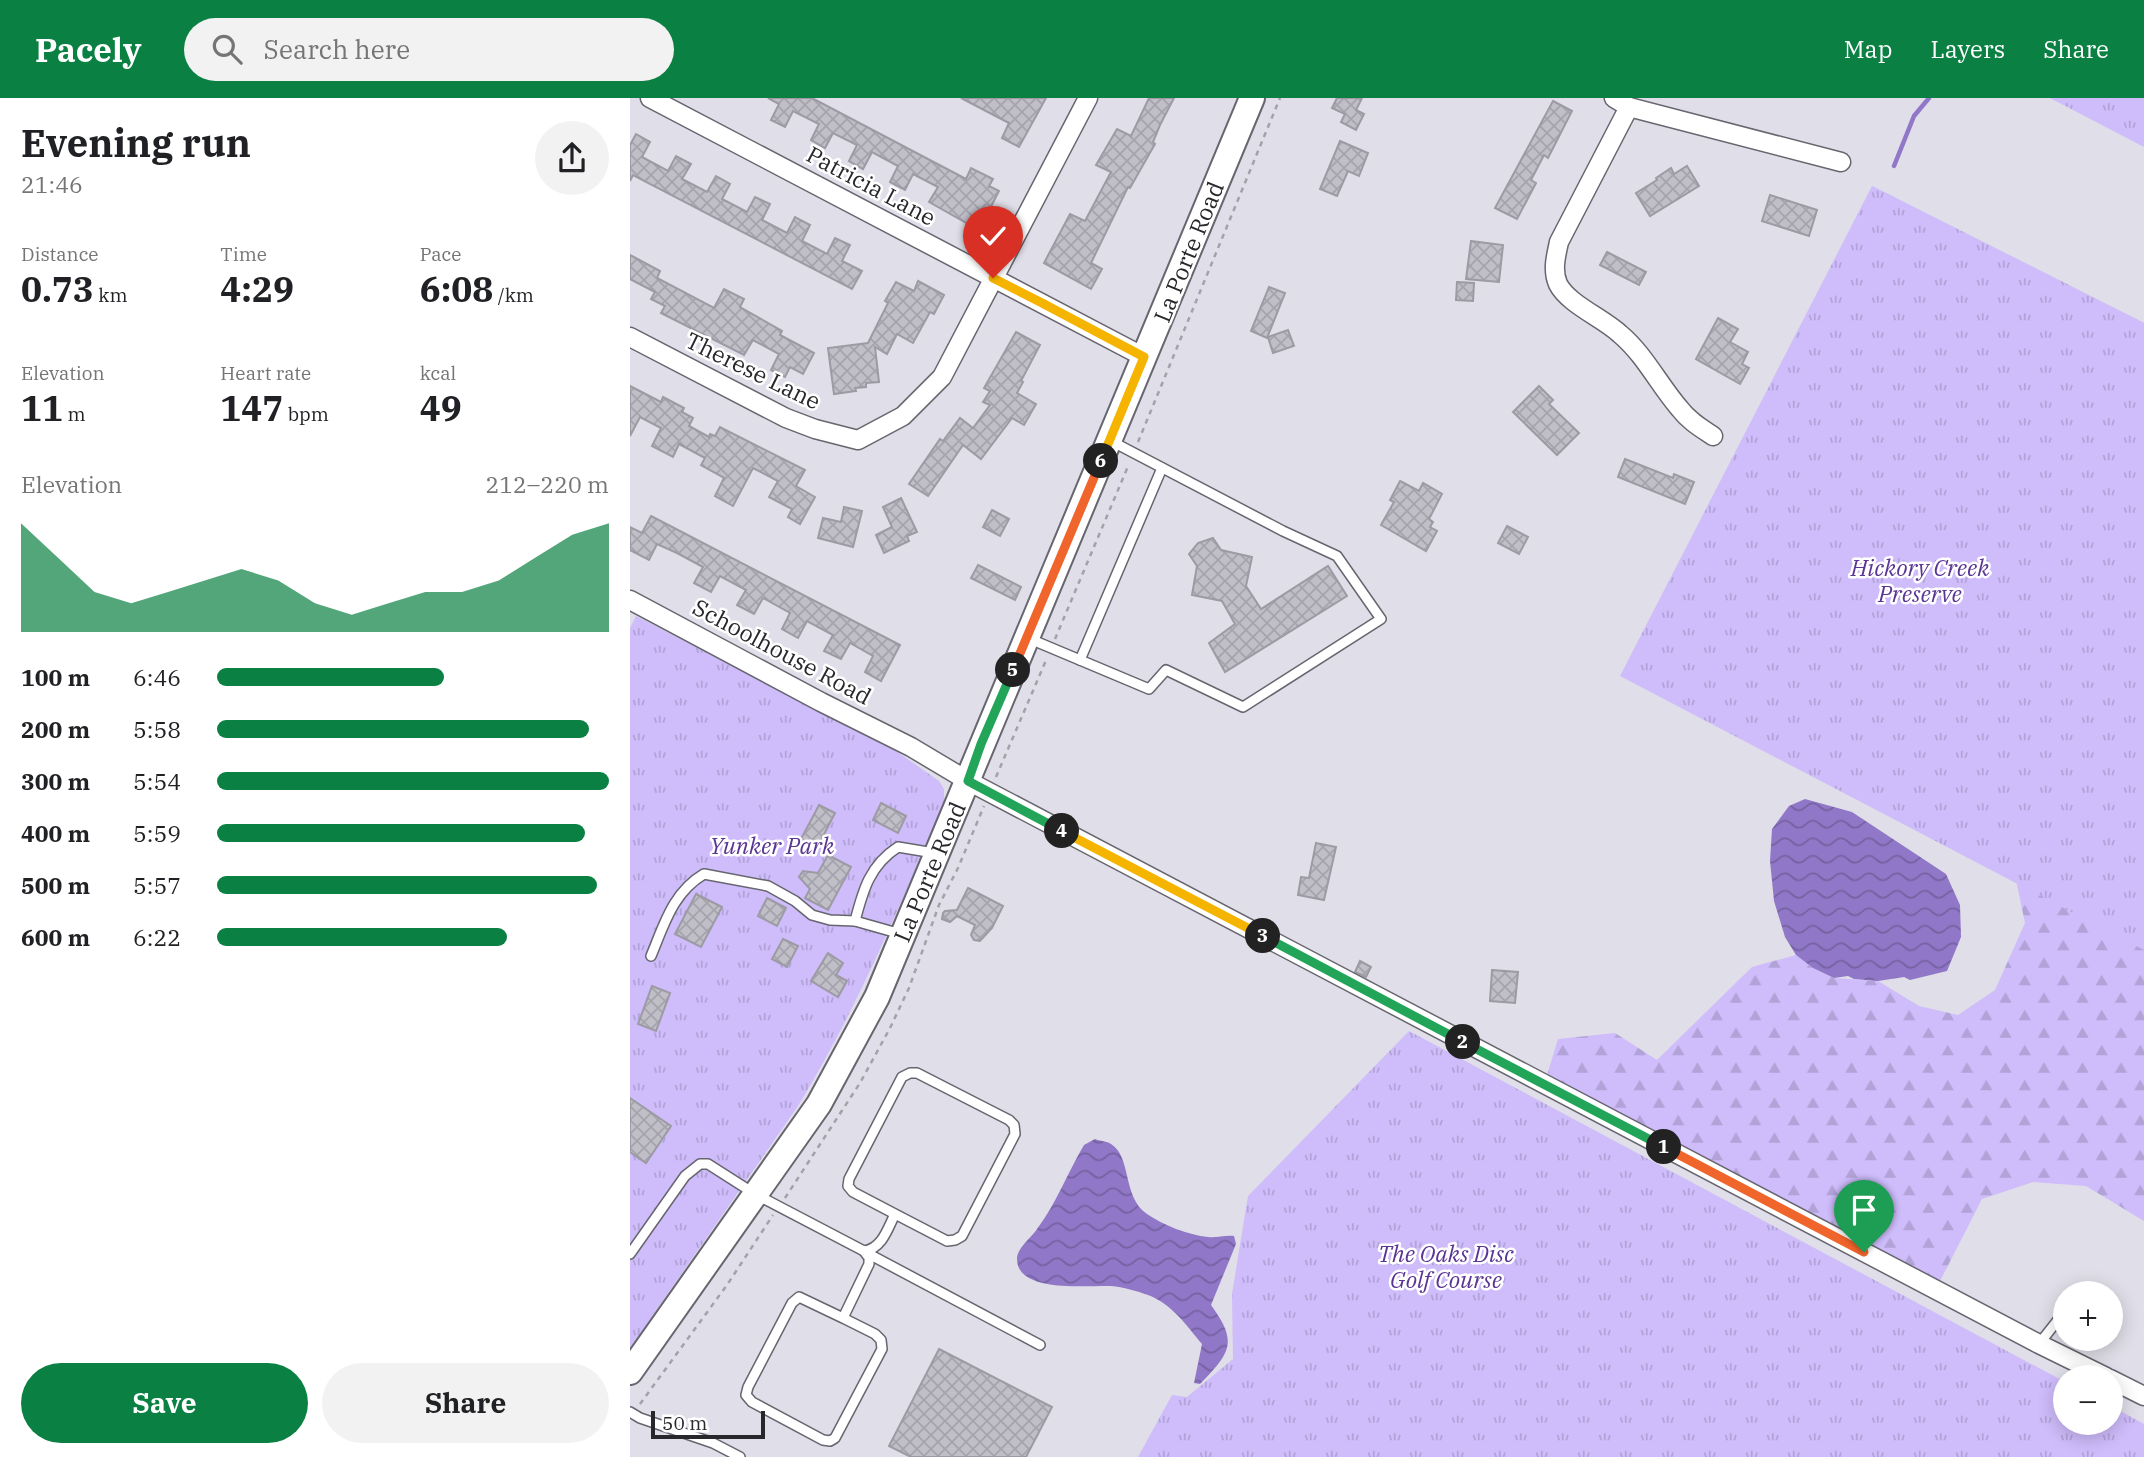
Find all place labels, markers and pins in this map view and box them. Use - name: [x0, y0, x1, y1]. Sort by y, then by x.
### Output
- pin: [963, 206, 1023, 278]
- pin: 6: [1084, 444, 1119, 478]
- pin: 5: [996, 652, 1030, 688]
- pin: 4: [1044, 814, 1080, 848]
- pin: 3: [1246, 918, 1280, 954]
- pin: 2: [1446, 1024, 1480, 1060]
- pin: 1: [1646, 1130, 1682, 1164]
- pin: [1834, 1180, 1894, 1252]

